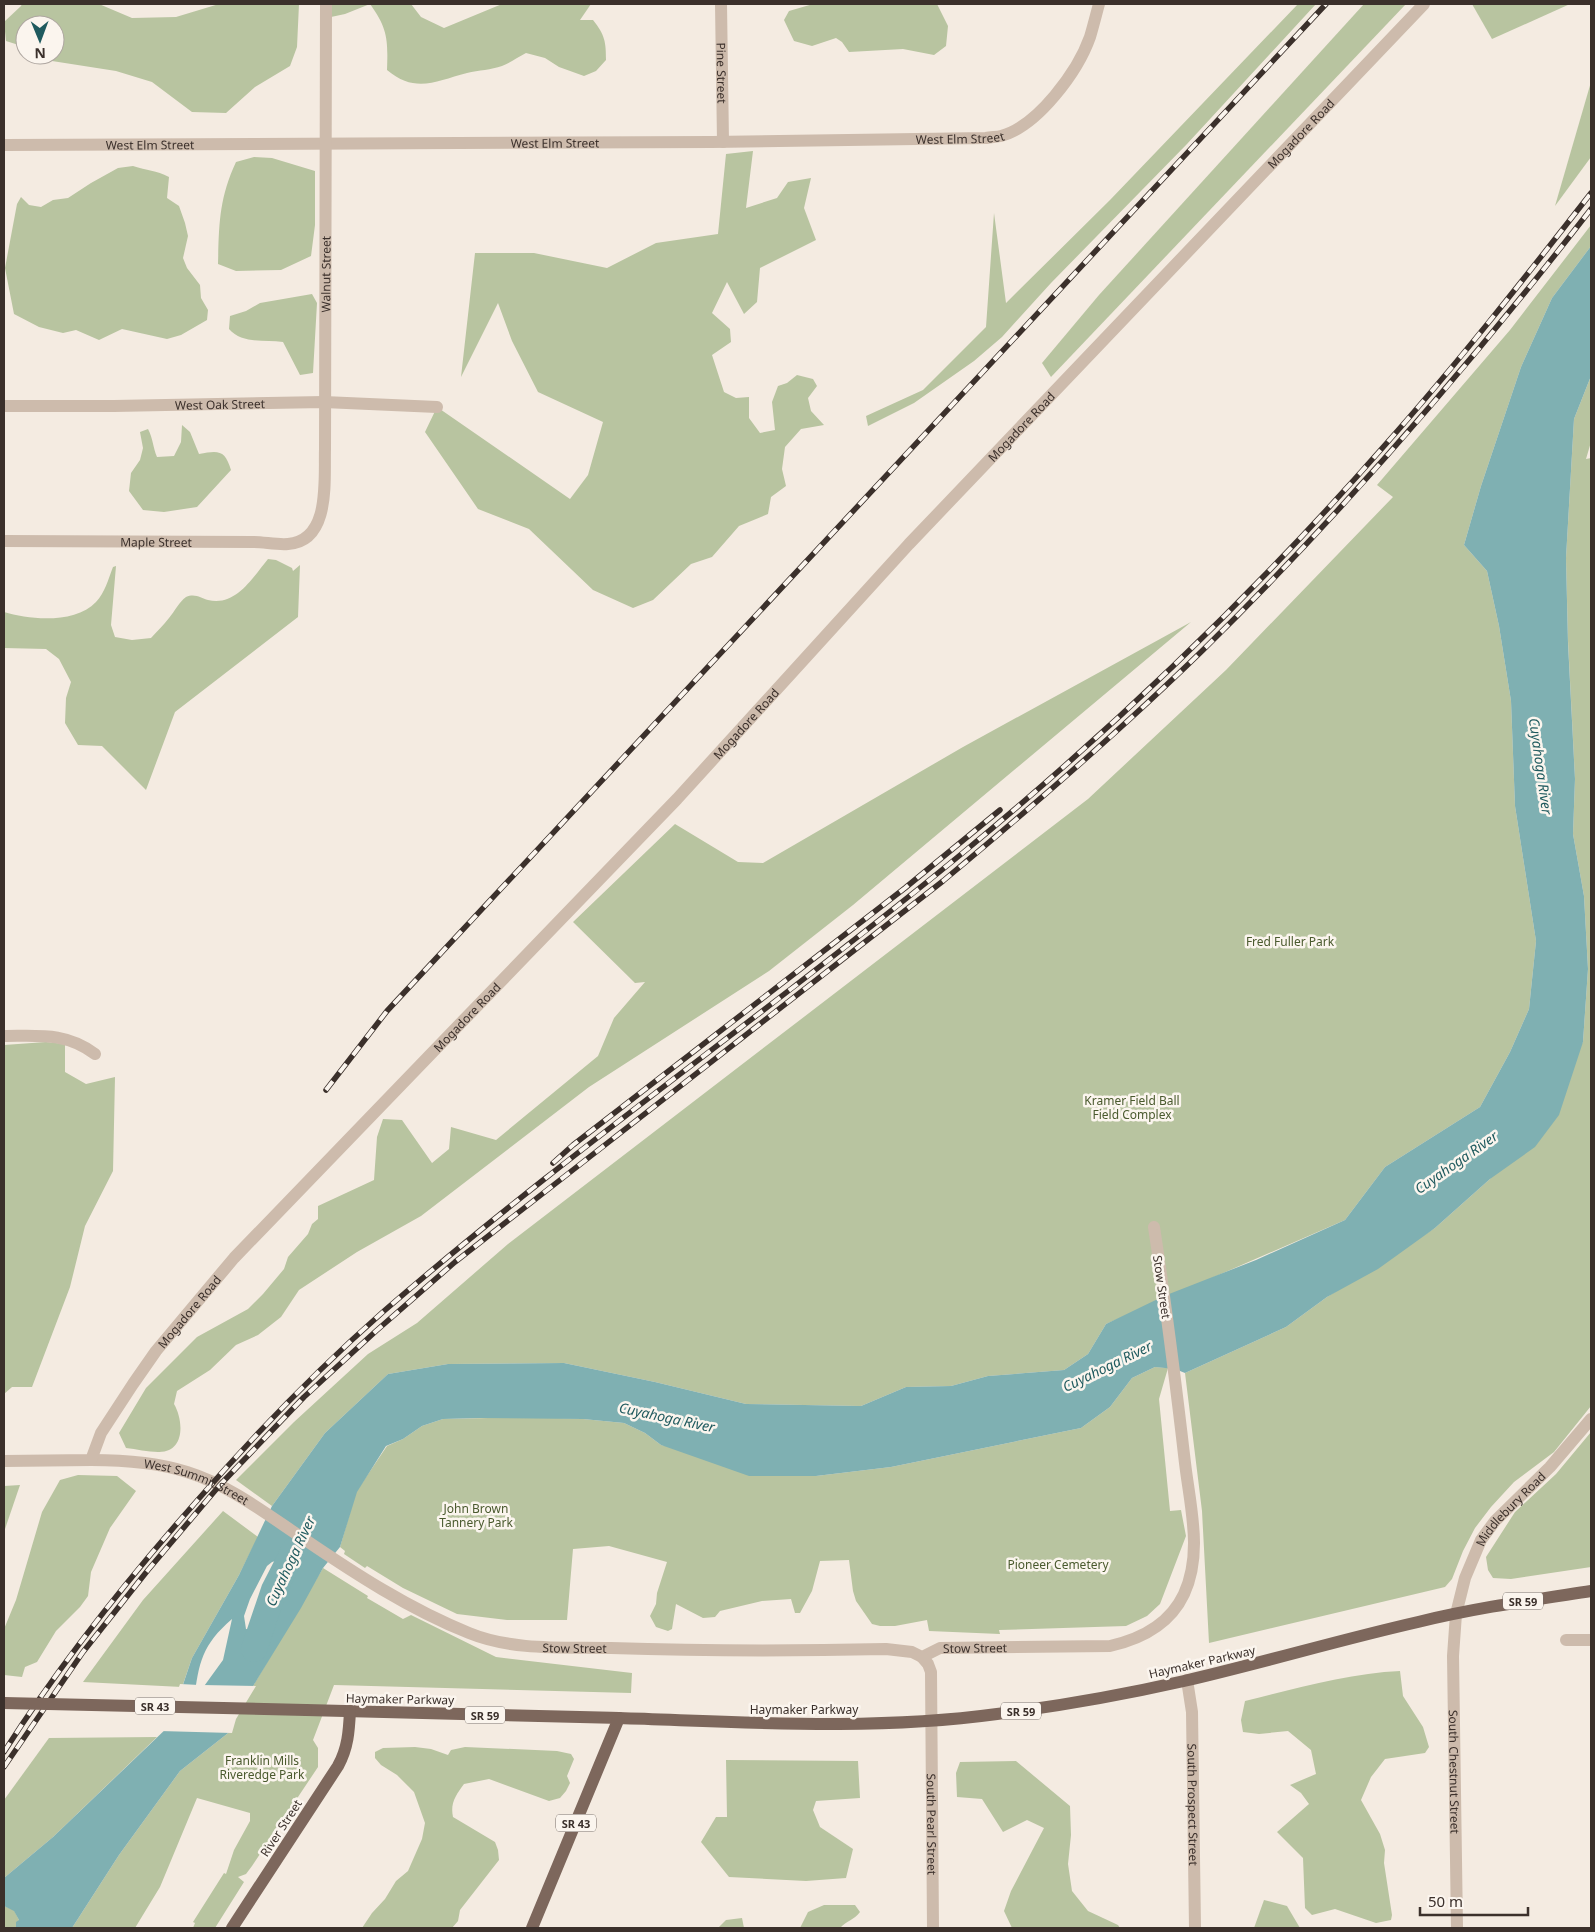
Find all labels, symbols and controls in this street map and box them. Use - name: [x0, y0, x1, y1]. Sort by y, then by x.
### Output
- north arrow: [15, 15, 65, 65]
- street label: Pine Street: [713, 42, 731, 104]
- text: N: [34, 44, 46, 63]
- street label: Mogadore Road: [1263, 95, 1338, 172]
- street label: West Elm Street: [916, 127, 1007, 148]
- street label: West Elm Street: [511, 134, 600, 151]
- street label: West Elm Street: [106, 136, 195, 153]
- street label: Walnut Street: [317, 235, 334, 312]
- street label: Mogadore Road: [984, 388, 1058, 465]
- street label: West Oak Street: [175, 395, 266, 413]
- street label: Maple Street: [120, 533, 192, 550]
- street label: Mogadore Road: [709, 684, 782, 763]
- water label: Cuyahoga River: [1525, 717, 1557, 816]
- park label: Fred Fuller Park: [1246, 933, 1335, 950]
- street label: Mogadore Road: [429, 978, 504, 1055]
- park label: Kramer Field Ball Field Complex: [1084, 1092, 1180, 1123]
- water label: Cuyahoga River: [1411, 1126, 1502, 1198]
- street label: Stow Street: [1149, 1254, 1175, 1321]
- street label: Mogadore Road: [153, 1271, 225, 1352]
- water label: Cuyahoga River: [1059, 1336, 1155, 1396]
- water label: Cuyahoga River: [617, 1398, 717, 1436]
- street label: West Summit Street: [143, 1454, 253, 1509]
- street label: Middlebury Road: [1471, 1468, 1549, 1548]
- park label: John Brown Tannery Park: [439, 1500, 513, 1531]
- water label: Cuyahoga River: [261, 1513, 319, 1609]
- park label: Pioneer Cemetery: [1007, 1556, 1109, 1573]
- road number: SR 59: [1503, 1592, 1543, 1610]
- street label: Stow Street: [542, 1639, 607, 1656]
- street label: Stow Street: [943, 1639, 1008, 1656]
- street label: Haymaker Parkway: [1147, 1641, 1258, 1682]
- street label: Haymaker Parkway: [346, 1690, 455, 1708]
- road number: SR 43: [135, 1698, 175, 1714]
- street label: Haymaker Parkway: [750, 1701, 859, 1718]
- road number: SR 59: [1001, 1702, 1041, 1720]
- road number: SR 59: [465, 1706, 505, 1724]
- street label: South Chestnut Street: [1445, 1710, 1464, 1835]
- street label: South Prospect Street: [1184, 1743, 1203, 1866]
- park label: Franklin Mills Riveredge Park: [220, 1752, 305, 1783]
- street label: South Pearl Street: [923, 1773, 941, 1876]
- street label: River Street: [256, 1796, 306, 1860]
- road number: SR 43: [556, 1815, 596, 1832]
- scale bar: [1420, 1884, 1528, 1916]
- text: 50 m: [1428, 1891, 1463, 1911]

